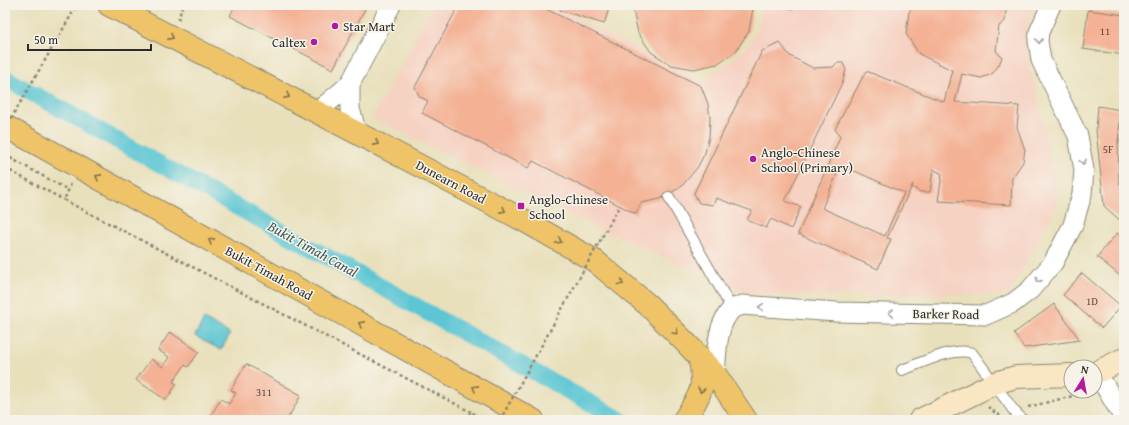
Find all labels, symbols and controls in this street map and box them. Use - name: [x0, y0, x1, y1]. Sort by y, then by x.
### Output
- place label: Star Mart: [343, 17, 395, 36]
- marker: Star Mart: [330, 21, 340, 31]
- house number: 11: [1100, 23, 1110, 39]
- scale bar: [28, 26, 151, 52]
- text: 50 m: [34, 31, 58, 48]
- one-way arrow: [167, 32, 175, 40]
- place label: Caltex: [272, 33, 306, 52]
- marker: Caltex: [309, 37, 319, 47]
- one-way arrow: [1035, 38, 1043, 44]
- one-way arrow: [283, 92, 290, 99]
- one-way arrow: [372, 138, 379, 146]
- house number: 5F: [1103, 141, 1113, 157]
- place label: Anglo-Chinese School (Primary): [761, 143, 853, 177]
- marker: Anglo-Chinese School (Primary): [748, 154, 758, 164]
- street label: Dunearn Road: [412, 155, 490, 209]
- one-way arrow: [1078, 159, 1086, 165]
- one-way arrow: [95, 175, 102, 182]
- place label: Anglo-Chinese School: [529, 190, 608, 224]
- marker: Anglo-Chinese School: [516, 201, 526, 211]
- one-way arrow: [499, 205, 507, 213]
- water label: Bukit Timah Canal: [264, 216, 362, 282]
- one-way arrow: [555, 236, 562, 243]
- one-way arrow: [208, 238, 215, 245]
- street label: Bukit Timah Road: [222, 241, 316, 305]
- one-way arrow: [1036, 276, 1043, 283]
- one-way arrow: [617, 278, 624, 285]
- house number: 1D: [1086, 293, 1098, 309]
- one-way arrow: [758, 302, 764, 311]
- street label: Barker Road: [912, 304, 980, 324]
- one-way arrow: [888, 309, 894, 317]
- one-way arrow: [358, 322, 366, 329]
- one-way arrow: [671, 327, 678, 335]
- north arrow: [1063, 359, 1103, 399]
- text: N: [1080, 361, 1091, 378]
- house number: 311: [256, 384, 272, 400]
- one-way arrow: [472, 385, 479, 392]
- one-way arrow: [697, 387, 705, 393]

